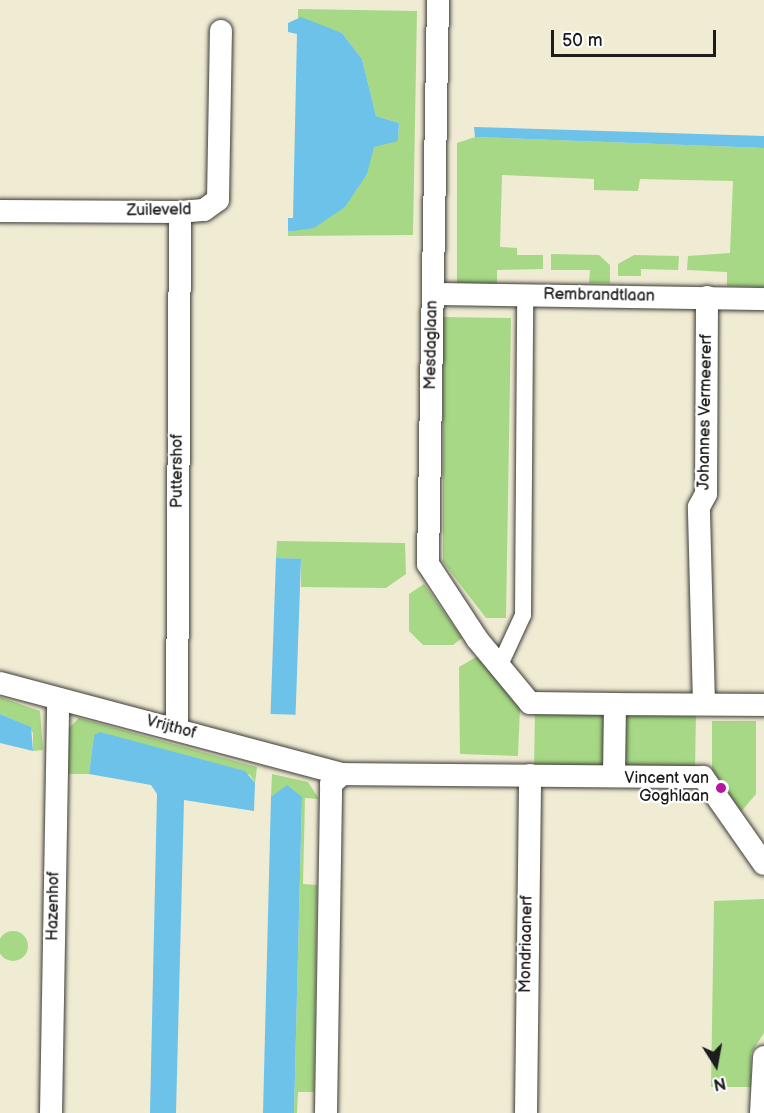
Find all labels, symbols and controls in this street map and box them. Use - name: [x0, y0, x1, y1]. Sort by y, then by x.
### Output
- scale bar: [554, 18, 719, 56]
- text: 50 m: [562, 30, 603, 51]
- street label: Zuileveld: [127, 201, 191, 221]
- street label: Rembrandtlaan: [543, 285, 655, 307]
- street label: Mesdaglaan: [422, 300, 442, 390]
- street label: Johannes Vermeererf: [695, 334, 717, 490]
- street label: Puttershof: [168, 434, 188, 508]
- street label: Vrijthof: [144, 712, 198, 744]
- place label: Vincent van Goghlaan: [625, 769, 709, 807]
- marker: Vincent van Goghlaan: [714, 781, 728, 795]
- street label: Hazenhof: [44, 871, 64, 941]
- street label: Mondriaanerf: [517, 895, 537, 993]
- north arrow: [686, 1035, 746, 1095]
- text: N: [712, 1073, 727, 1094]

